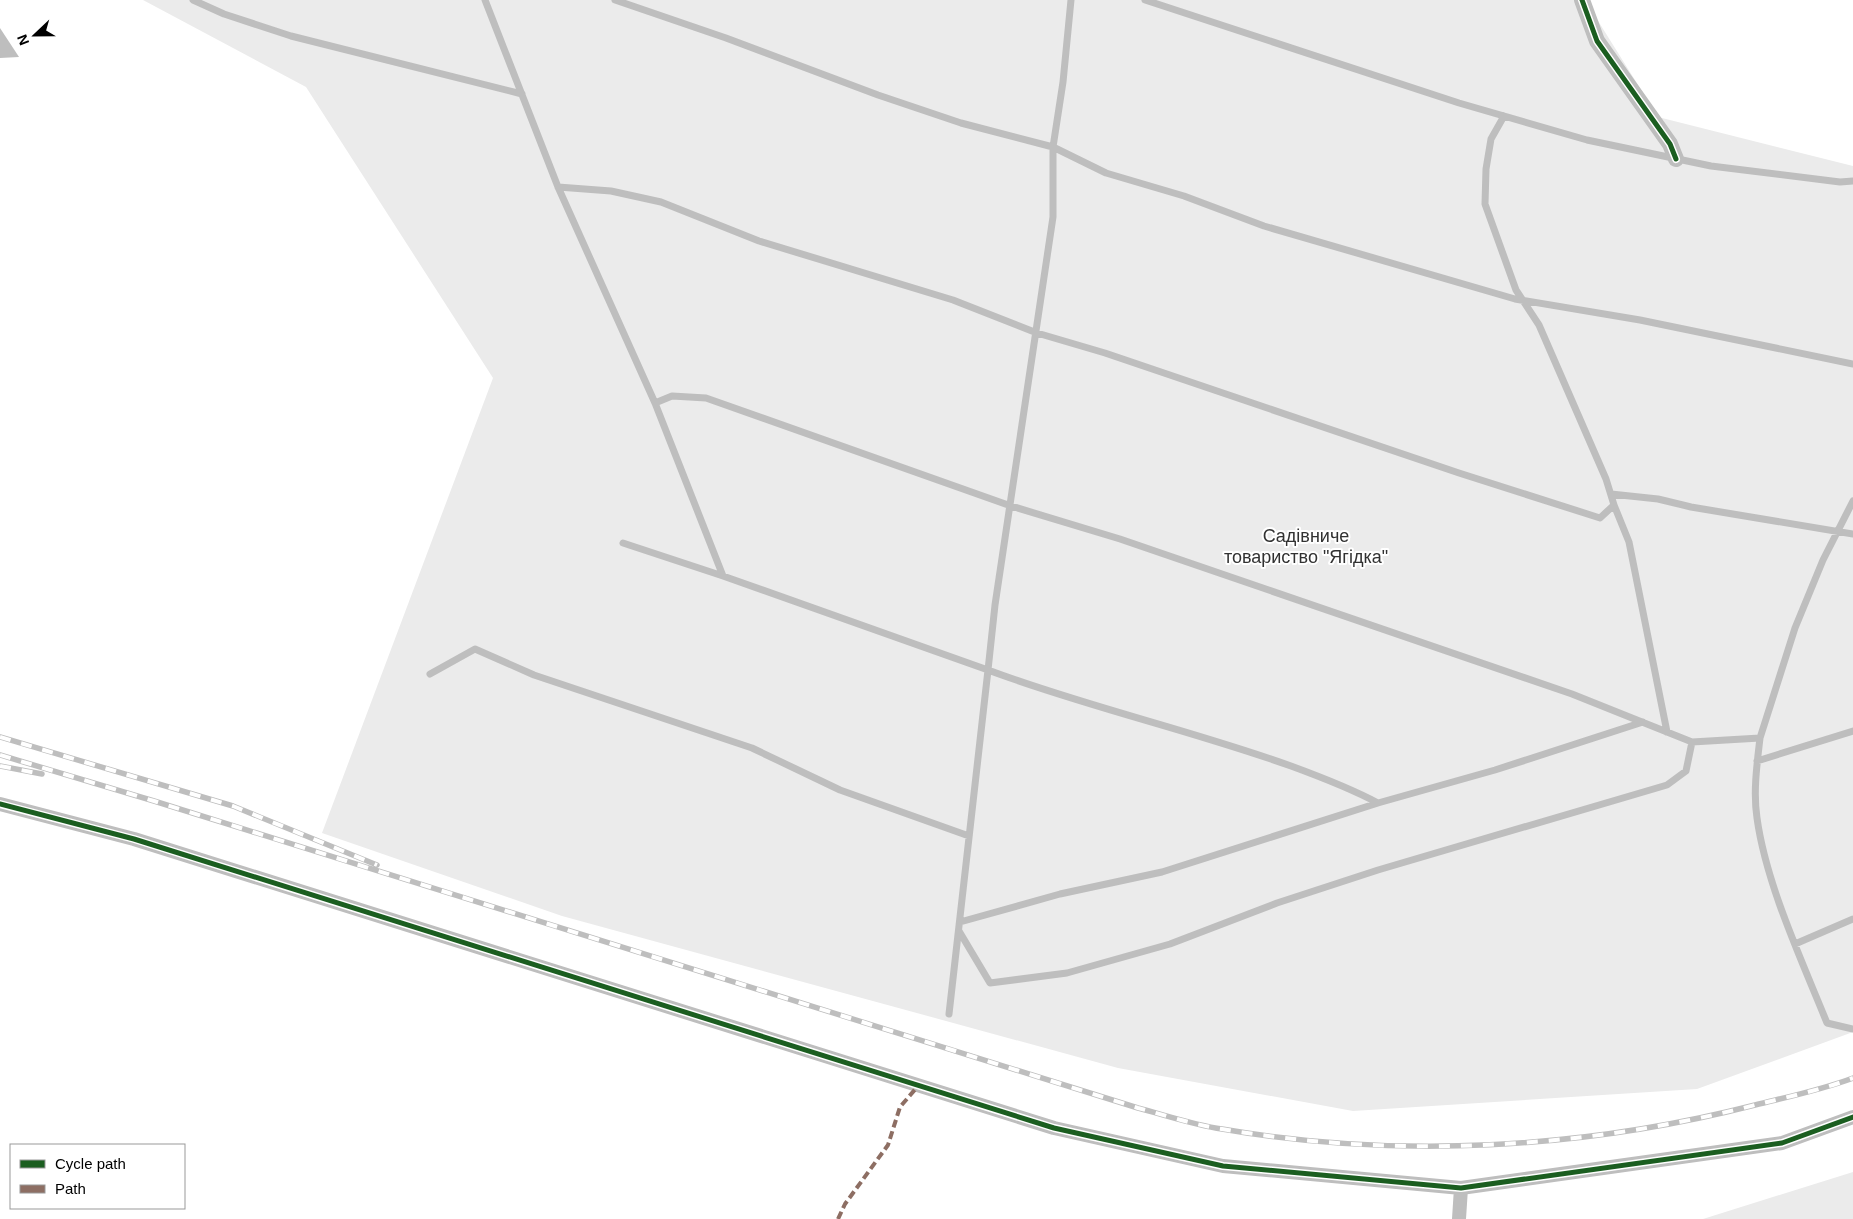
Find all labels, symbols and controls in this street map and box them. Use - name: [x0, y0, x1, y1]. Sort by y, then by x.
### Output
- north arrow: [10, 10, 60, 60]
- text: N: [14, 32, 32, 48]
- park label: Садівниче товариство "Ягідка": [1224, 526, 1388, 567]
- legend: [10, 1144, 185, 1209]
- text: Cycle path: [55, 1155, 126, 1172]
- text: Path: [55, 1180, 86, 1197]

